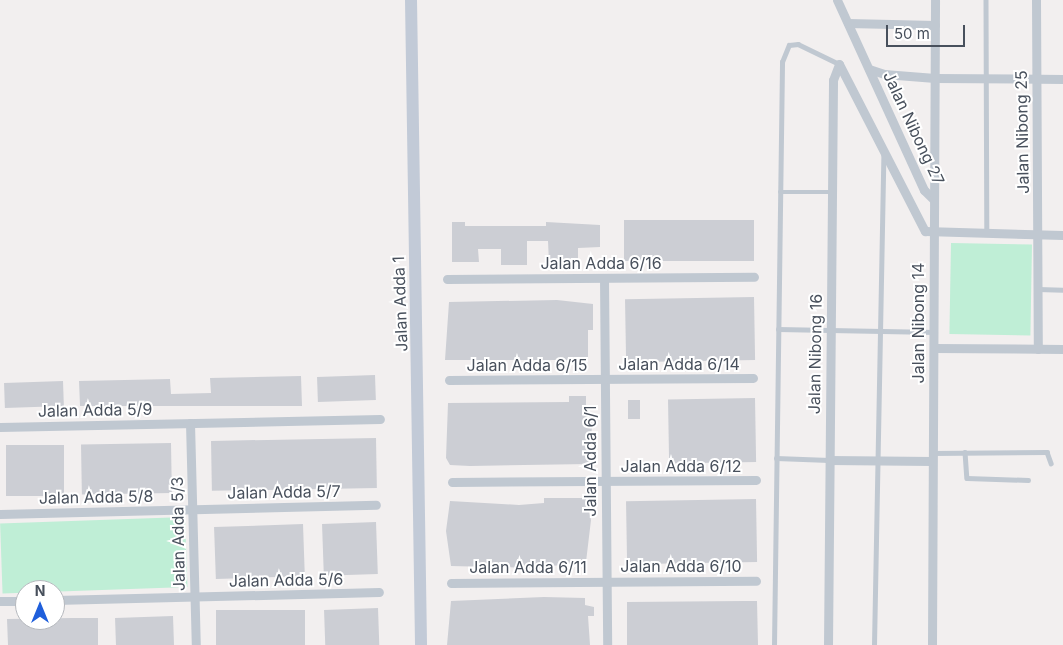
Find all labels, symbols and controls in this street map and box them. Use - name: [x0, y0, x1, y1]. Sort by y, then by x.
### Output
- scale bar: [888, 15, 967, 47]
- text: 50 m: [894, 24, 930, 43]
- street label: Jalan Nibong 27: [879, 68, 949, 188]
- street label: Jalan Nibong 25: [1011, 70, 1033, 194]
- street label: Jalan Adda 6/16: [540, 253, 662, 273]
- street label: Jalan Adda 1: [389, 256, 411, 352]
- street label: Jalan Nibong 14: [908, 263, 928, 383]
- street label: Jalan Nibong 16: [804, 294, 826, 414]
- street label: Jalan Adda 6/14: [618, 354, 740, 374]
- street label: Jalan Adda 6/15: [467, 355, 587, 375]
- street label: Jalan Adda 5/9: [38, 399, 152, 421]
- street label: Jalan Adda 6/1: [580, 405, 600, 517]
- street label: Jalan Adda 6/12: [620, 456, 741, 476]
- street label: Jalan Adda 5/3: [167, 477, 189, 591]
- street label: Jalan Adda 5/7: [227, 481, 341, 503]
- street label: Jalan Adda 5/8: [39, 486, 153, 508]
- street label: Jalan Adda 6/10: [620, 556, 742, 576]
- street label: Jalan Adda 6/11: [469, 557, 587, 577]
- street label: Jalan Adda 5/6: [229, 569, 343, 591]
- north arrow: [15, 580, 65, 630]
- text: N: [35, 582, 45, 599]

